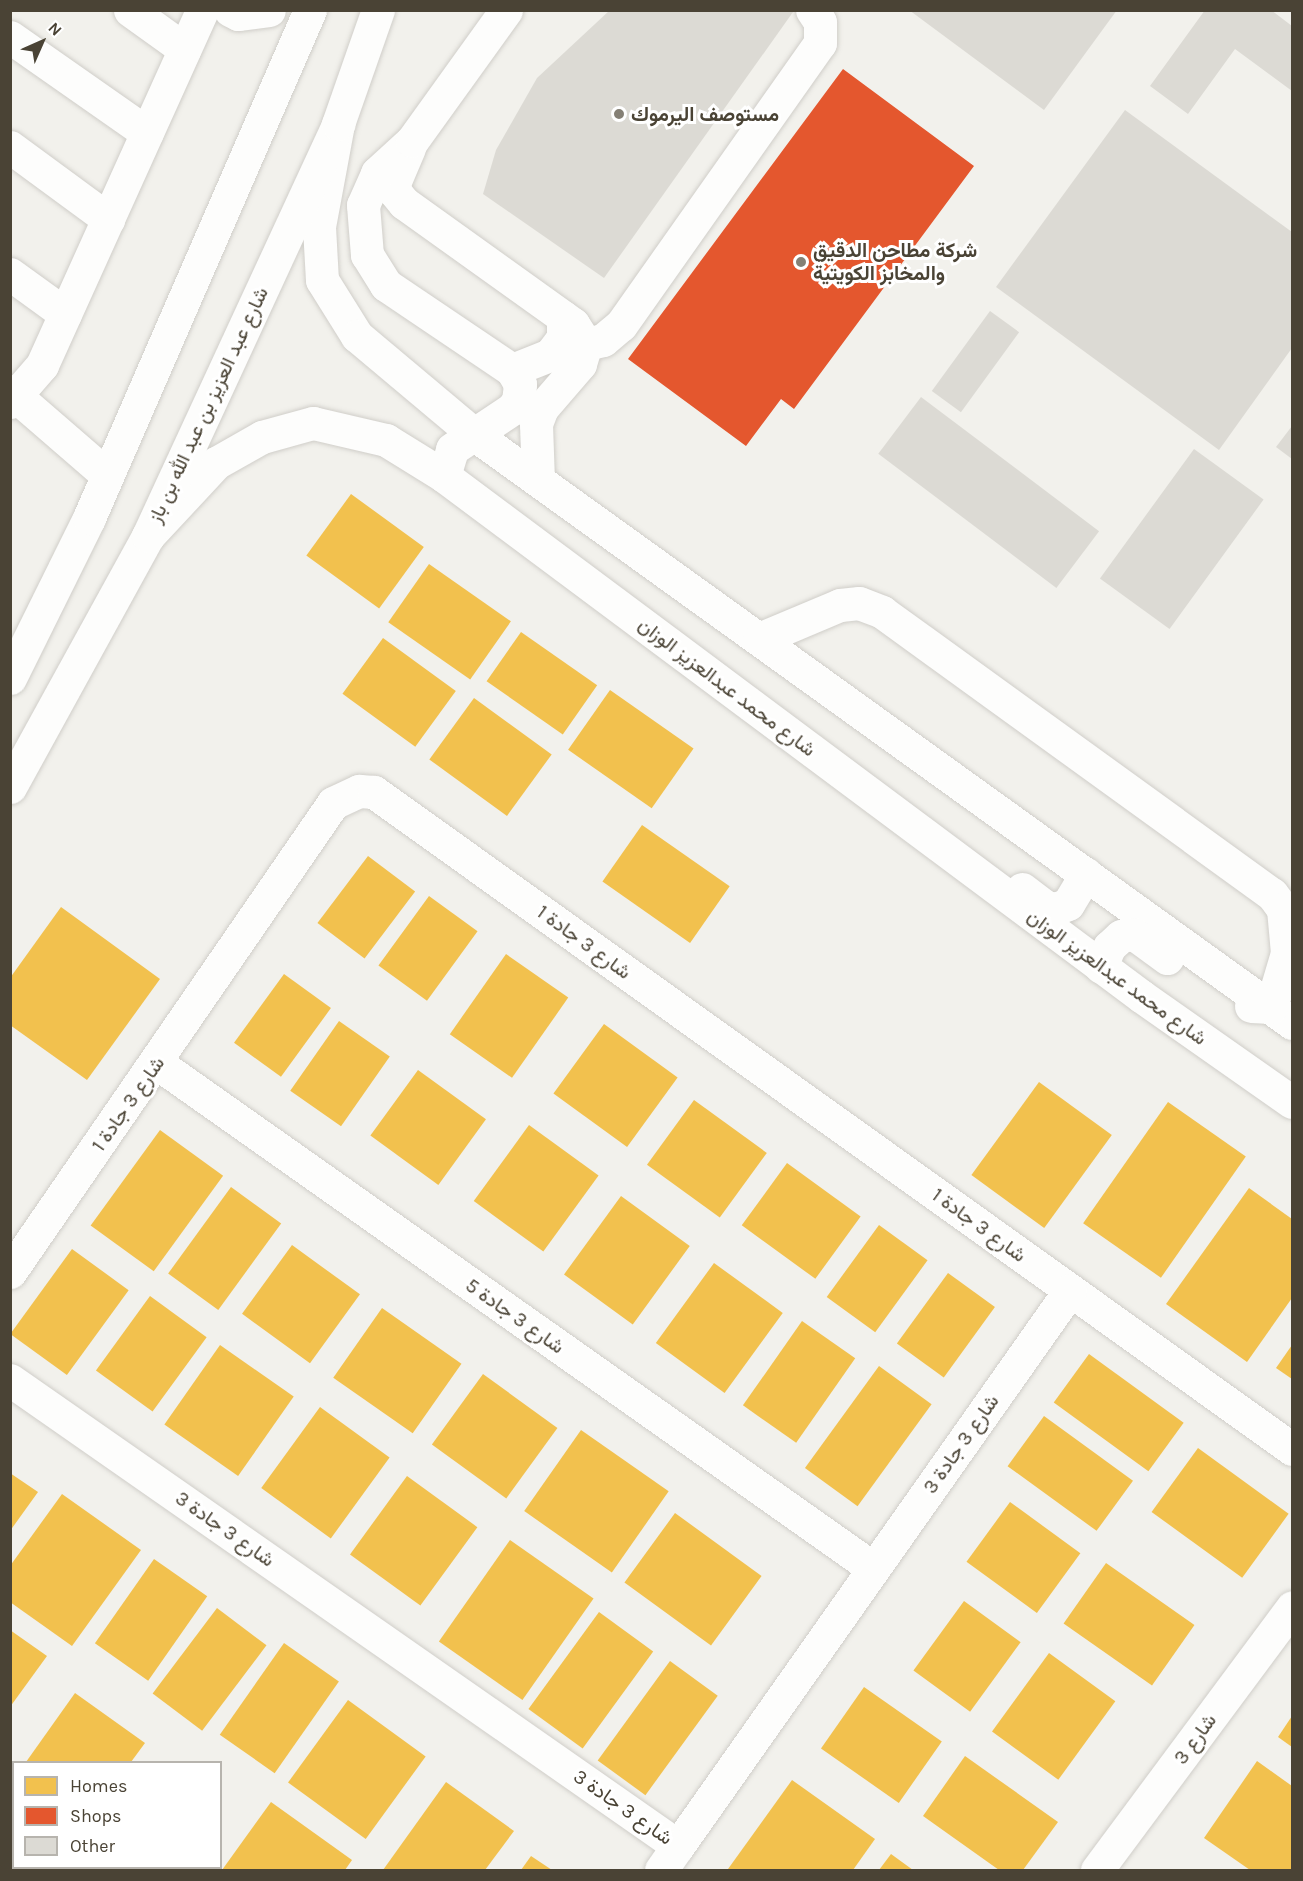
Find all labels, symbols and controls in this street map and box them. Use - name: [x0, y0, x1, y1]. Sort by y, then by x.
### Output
- north arrow: [12, 12, 72, 72]
- text: N: [44, 18, 66, 40]
- place label: مستوصف اليرموك: [631, 102, 779, 126]
- marker: مستوصف اليرموك: [612, 107, 626, 121]
- place label: شركة مطاحن الدقيق والمخابز الكويتية: [813, 238, 977, 285]
- marker: شركة مطاحن الدقيق والمخابز الكويتية: [794, 255, 808, 269]
- street label: شارع عبد العزيز بن عبد الله بن باز: [143, 283, 273, 527]
- street label: شارع محمد عبدالعزيز الوزان: [634, 612, 820, 762]
- street label: شارع 3 جادة 1: [532, 900, 636, 984]
- street label: شارع محمد عبدالعزيز الوزان: [1023, 904, 1211, 1050]
- street label: شارع 3 جادة 1: [87, 1052, 169, 1156]
- street label: شارع 3 جادة 1: [927, 1183, 1031, 1267]
- street label: شارع 3 جادة 5: [461, 1273, 569, 1359]
- street label: شارع 3 جادة 3: [918, 1390, 1004, 1498]
- street label: شارع 3 جادة 3: [171, 1486, 279, 1572]
- street label: شارع 3: [1169, 1709, 1221, 1769]
- legend: [12, 1761, 222, 1869]
- street label: شارع 3 جادة 3: [569, 1764, 677, 1850]
- text: Homes: [70, 1775, 127, 1797]
- text: Shops: [70, 1805, 122, 1827]
- text: Other: [70, 1835, 115, 1857]

